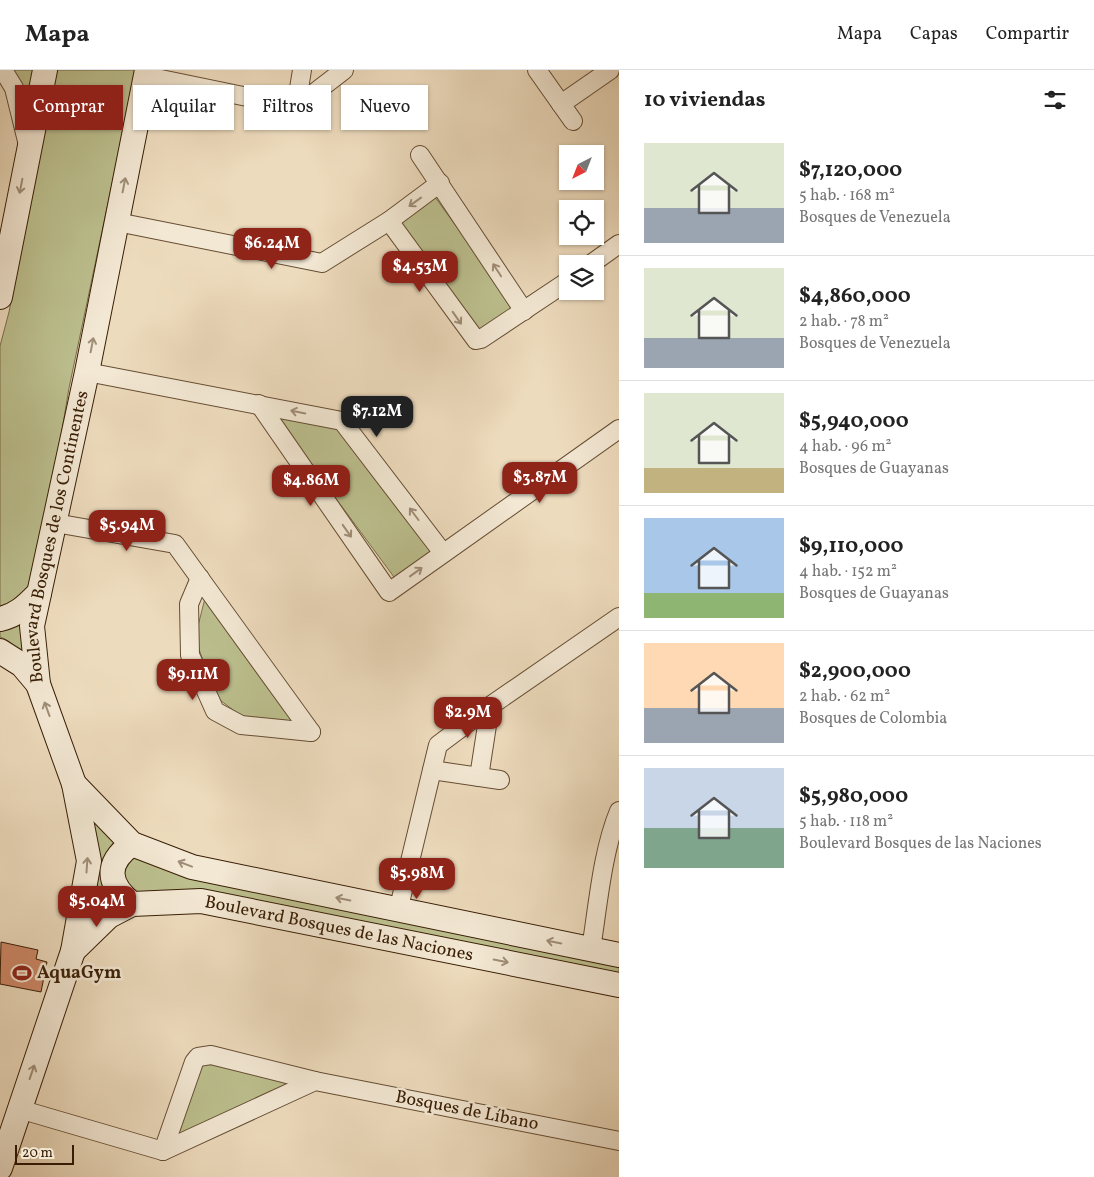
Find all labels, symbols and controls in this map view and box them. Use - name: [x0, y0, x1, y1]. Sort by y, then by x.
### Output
- text: Mapa: [25, 18, 90, 52]
- text: Mapa: [837, 22, 882, 47]
- text: Capas: [910, 22, 958, 47]
- text: Compartir: [986, 22, 1069, 47]
- chip: Comprar: [15, 85, 123, 130]
- chip: Alquilar: [133, 85, 234, 130]
- chip: Filtros: [244, 85, 331, 130]
- chip: Nuevo: [341, 85, 428, 130]
- text: 10 viviendas: [644, 86, 765, 115]
- icon: filters: [1041, 86, 1069, 114]
- north arrow: [559, 145, 604, 190]
- map controls: [559, 145, 604, 300]
- text: $7,120,000: [799, 156, 902, 185]
- icon: home: [684, 163, 744, 223]
- one-way arrow: [16, 178, 26, 194]
- one-way arrow: [120, 178, 129, 194]
- text: 5 hab. · 168 m²: [799, 185, 895, 207]
- one-way arrow: [408, 197, 422, 207]
- button: locate: [559, 200, 604, 245]
- text: Bosques de Venezuela: [799, 207, 951, 229]
- pin: $6.24M: [231, 228, 313, 270]
- text: $6.24M: [244, 233, 300, 255]
- pin: $4.53M: [379, 250, 461, 293]
- button: layers: [559, 255, 604, 300]
- text: $4.53M: [393, 256, 447, 278]
- one-way arrow: [492, 264, 502, 278]
- text: $4,860,000: [799, 282, 911, 311]
- icon: home: [684, 288, 744, 348]
- one-way arrow: [452, 310, 463, 324]
- text: 2 hab. · 78 m²: [799, 311, 889, 333]
- text: Bosques de Venezuela: [799, 333, 951, 355]
- one-way arrow: [88, 337, 97, 353]
- street label: Boulevard Bosques de los Continentes: [19, 388, 95, 684]
- pin: $7.12M: [336, 396, 418, 438]
- text: $7.12M: [352, 401, 402, 423]
- one-way arrow: [290, 407, 306, 416]
- text: $5,940,000: [799, 407, 909, 436]
- icon: home: [684, 413, 744, 473]
- text: 4 hab. · 96 m²: [799, 436, 891, 458]
- text: Bosques de Guayanas: [799, 458, 949, 480]
- pin: $3.87M: [499, 462, 581, 504]
- pin: $4.86M: [270, 464, 352, 507]
- text: $3.87M: [513, 467, 567, 489]
- text: $4.86M: [283, 470, 339, 492]
- one-way arrow: [408, 508, 419, 521]
- pin: $5.94M: [86, 510, 168, 552]
- text: $5.94M: [100, 515, 154, 537]
- one-way arrow: [342, 524, 352, 538]
- text: $9,110,000: [799, 532, 903, 561]
- icon: home: [684, 538, 744, 598]
- text: 4 hab. · 152 m²: [799, 561, 897, 583]
- one-way arrow: [409, 567, 423, 577]
- text: Bosques de Guayanas: [799, 583, 949, 605]
- text: $2,900,000: [799, 657, 911, 686]
- pin: $9.11M: [152, 658, 234, 701]
- icon: home: [684, 663, 744, 723]
- text: $9.11M: [168, 664, 218, 686]
- text: 2 hab. · 62 m²: [799, 686, 890, 708]
- pin: $2.9M: [433, 696, 503, 739]
- one-way arrow: [42, 702, 51, 717]
- text: $2.9M: [445, 702, 491, 724]
- text: Bosques de Colombia: [799, 708, 947, 730]
- text: $5,980,000: [799, 782, 908, 811]
- icon: home: [684, 788, 744, 848]
- text: 5 hab. · 118 m²: [799, 811, 893, 833]
- text: Boulevard Bosques de las Naciones: [799, 833, 1042, 855]
- one-way arrow: [82, 857, 92, 873]
- pin: $5.98M: [376, 858, 458, 900]
- one-way arrow: [178, 859, 193, 868]
- text: $5.98M: [390, 863, 444, 885]
- pin: $5.04M: [56, 886, 138, 928]
- street label: Boulevard Bosques de las Naciones: [203, 890, 475, 968]
- text: $5.04M: [69, 891, 125, 913]
- one-way arrow: [336, 894, 352, 903]
- one-way arrow: [546, 937, 562, 946]
- one-way arrow: [492, 957, 508, 967]
- place label: AquaGym: [37, 961, 121, 986]
- sports icon: AquaGym: [11, 962, 33, 984]
- one-way arrow: [28, 1065, 37, 1080]
- street label: Bosques de Líbano: [393, 1085, 541, 1137]
- scale bar: [15, 1142, 74, 1165]
- text: 20 m: [22, 1144, 53, 1163]

